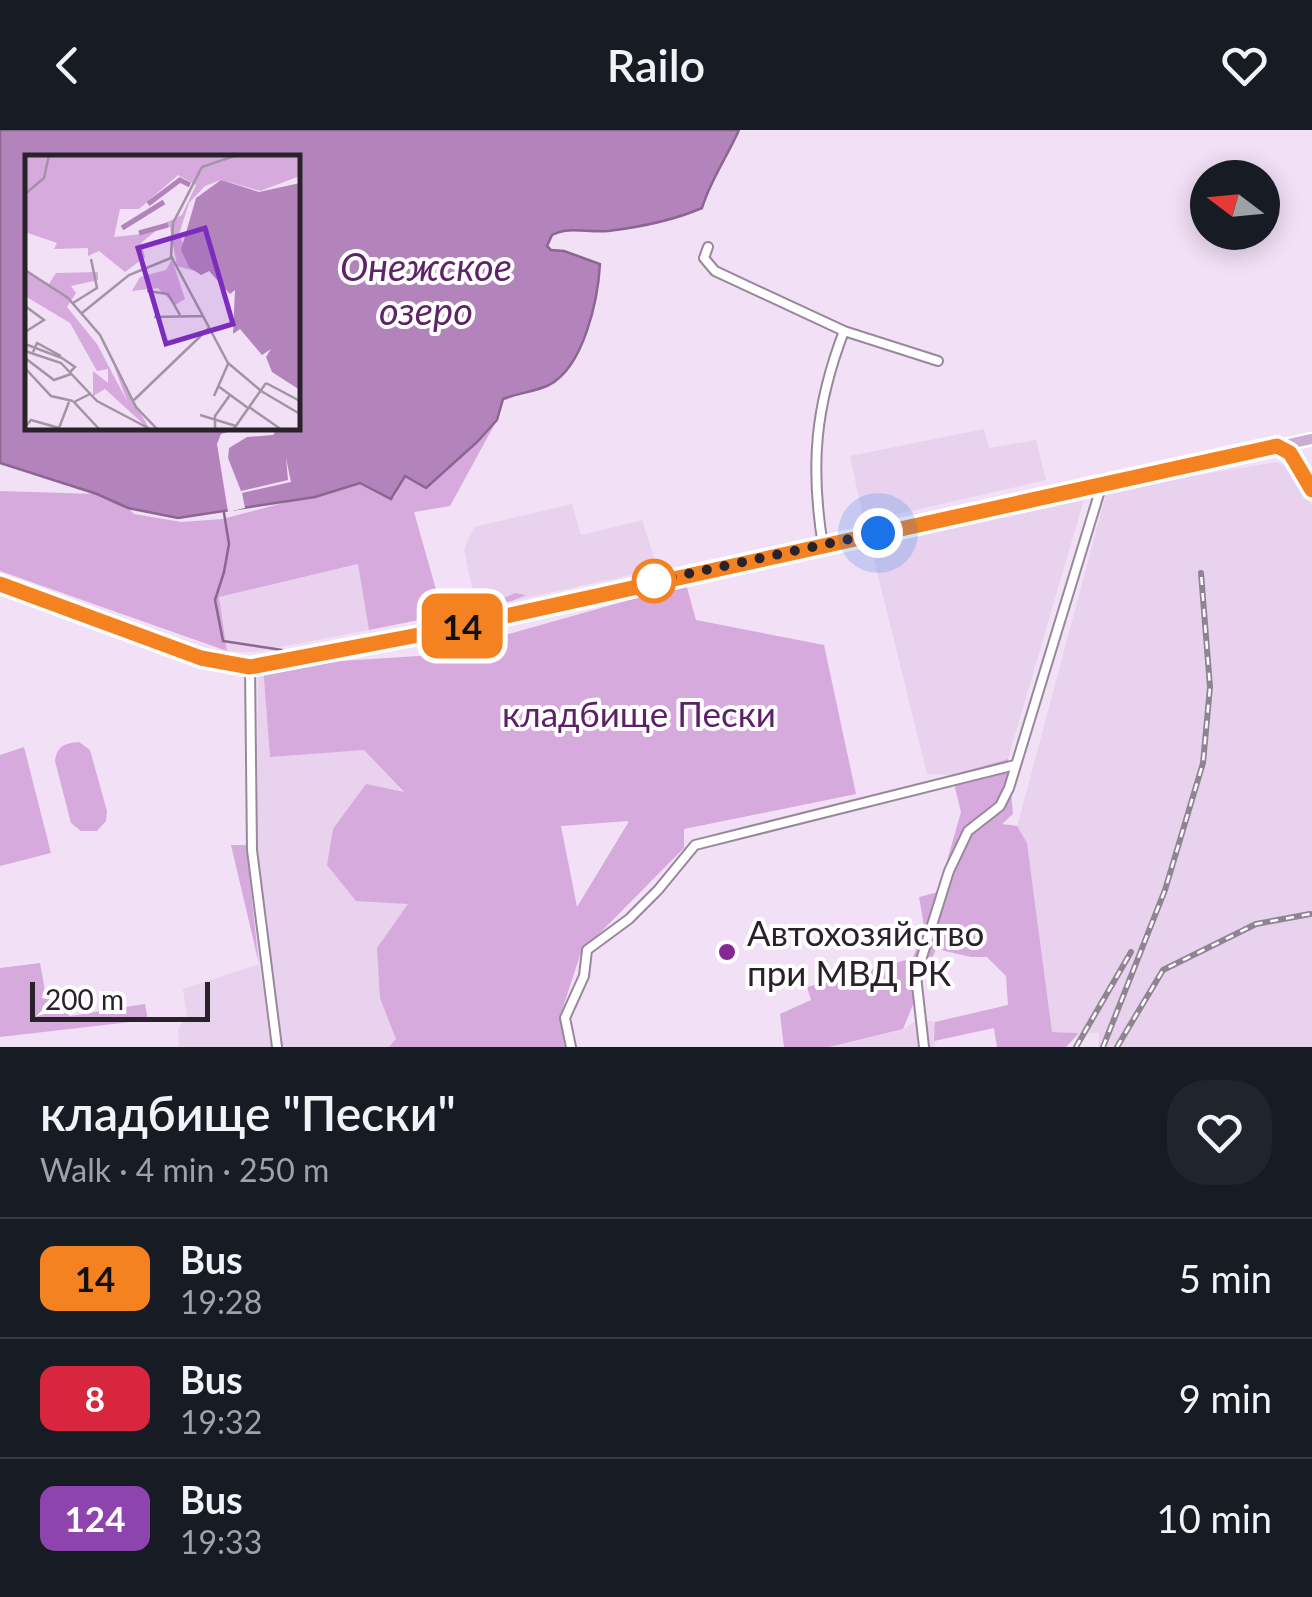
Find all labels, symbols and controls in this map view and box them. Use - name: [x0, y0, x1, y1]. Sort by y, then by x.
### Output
- icon: back: [40, 38, 95, 93]
- text: Railo: [607, 38, 705, 92]
- icon: heart: [1217, 38, 1272, 93]
- inset map: [25, 155, 300, 430]
- north arrow: [1190, 160, 1280, 250]
- map controls: [1190, 160, 1280, 250]
- water label: Онежское озеро: [340, 243, 512, 333]
- your location: [853, 508, 903, 558]
- unlabelled marker: [633, 560, 675, 602]
- line badge: 14: [417, 594, 507, 658]
- text: 14: [442, 605, 482, 647]
- park label: кладбище Пески: [502, 692, 776, 734]
- place label: Автохозяйство при МВД РК: [747, 911, 984, 993]
- marker: Автохозяйство при МВД РК: [716, 941, 738, 963]
- scale bar: [30, 977, 210, 1021]
- text: 200 m: [45, 982, 124, 1016]
- button: heart: [1167, 1080, 1272, 1185]
- text: кладбище "Пески": [40, 1084, 456, 1141]
- text: Walk · 4 min · 250 m: [40, 1150, 329, 1189]
- text: Bus: [180, 1236, 243, 1282]
- text: 5 min: [1179, 1255, 1272, 1301]
- text: 14: [75, 1257, 115, 1299]
- text: 19:28: [180, 1282, 262, 1321]
- text: Bus: [180, 1356, 243, 1402]
- text: 9 min: [1179, 1375, 1272, 1421]
- text: 8: [85, 1377, 105, 1419]
- text: 19:32: [180, 1402, 262, 1441]
- text: Bus: [180, 1476, 243, 1522]
- text: 10 min: [1157, 1495, 1272, 1541]
- text: 124: [65, 1497, 125, 1539]
- text: 19:33: [180, 1522, 262, 1561]

